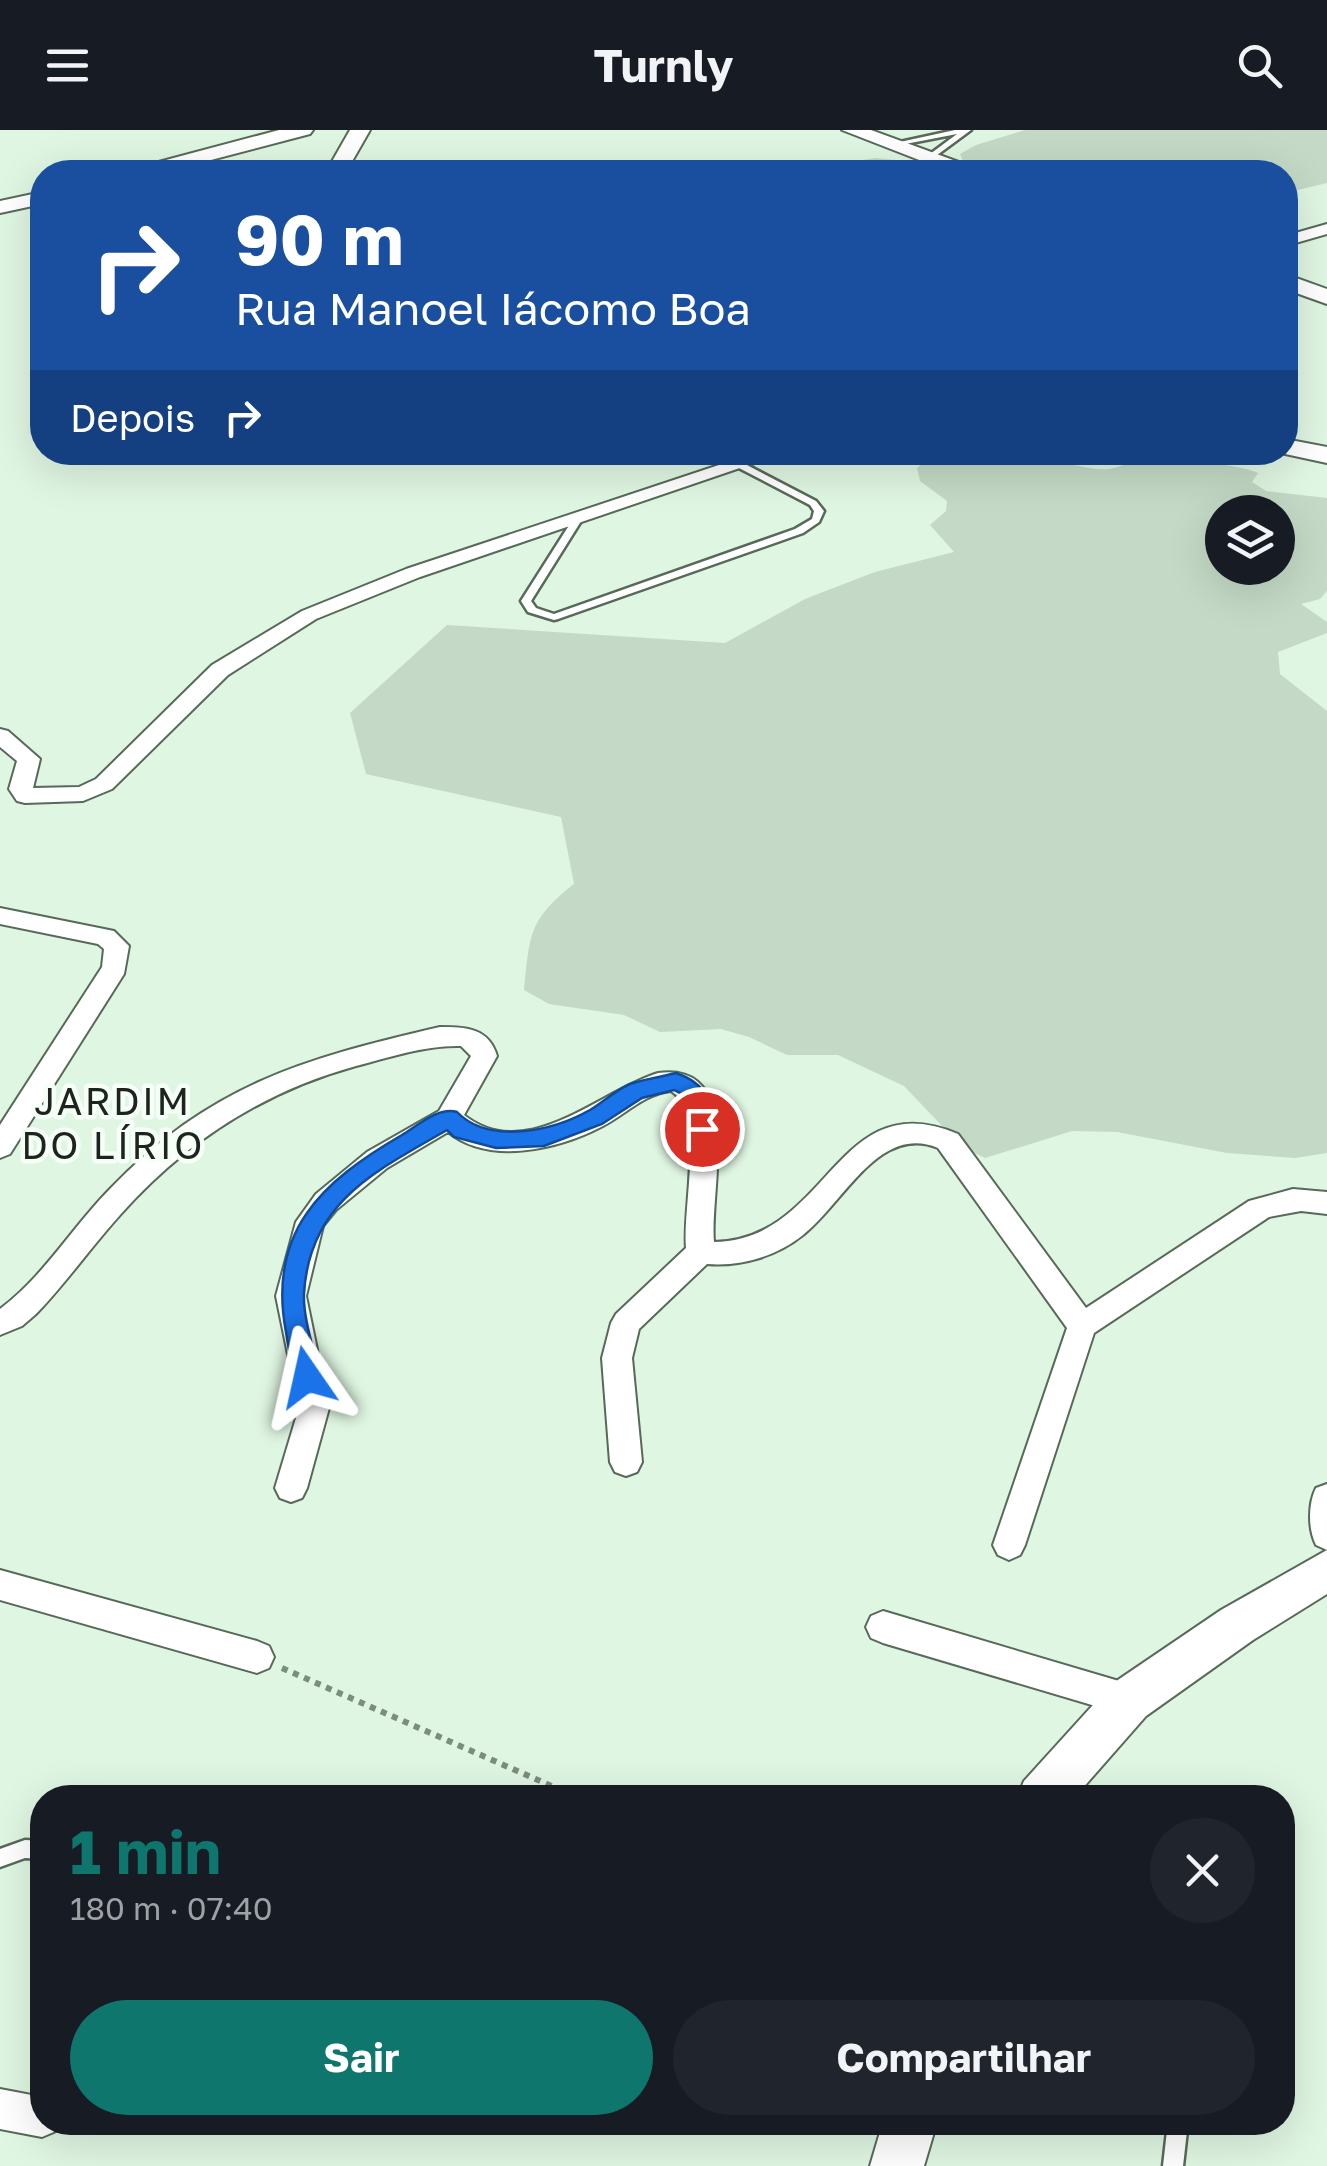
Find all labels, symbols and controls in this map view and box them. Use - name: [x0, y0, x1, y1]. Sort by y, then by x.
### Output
- icon: menu: [40, 38, 95, 93]
- text: Turnly: [593, 38, 734, 92]
- icon: search: [1232, 38, 1287, 93]
- text: 90 m: [235, 196, 404, 280]
- icon: right: [70, 200, 200, 330]
- text: Rua Manoel Iácomo Boa: [235, 281, 751, 335]
- icon: right: [215, 390, 270, 445]
- text: Depois: [70, 395, 195, 440]
- map controls: [1205, 495, 1295, 585]
- button: layers: [1205, 495, 1295, 585]
- district label: JARDIM DO LÍRIO: [21, 1078, 205, 1167]
- pin: [660, 1087, 745, 1172]
- icon: arrive: [675, 1102, 730, 1157]
- position arrow: [255, 1325, 359, 1429]
- text: 1 min: [70, 1815, 221, 1887]
- button: close: [1150, 1818, 1255, 1923]
- text: 180 m · 07:40: [70, 1889, 273, 1927]
- button: Sair: [70, 2000, 653, 2115]
- button: Compartilhar: [673, 2000, 1255, 2115]

